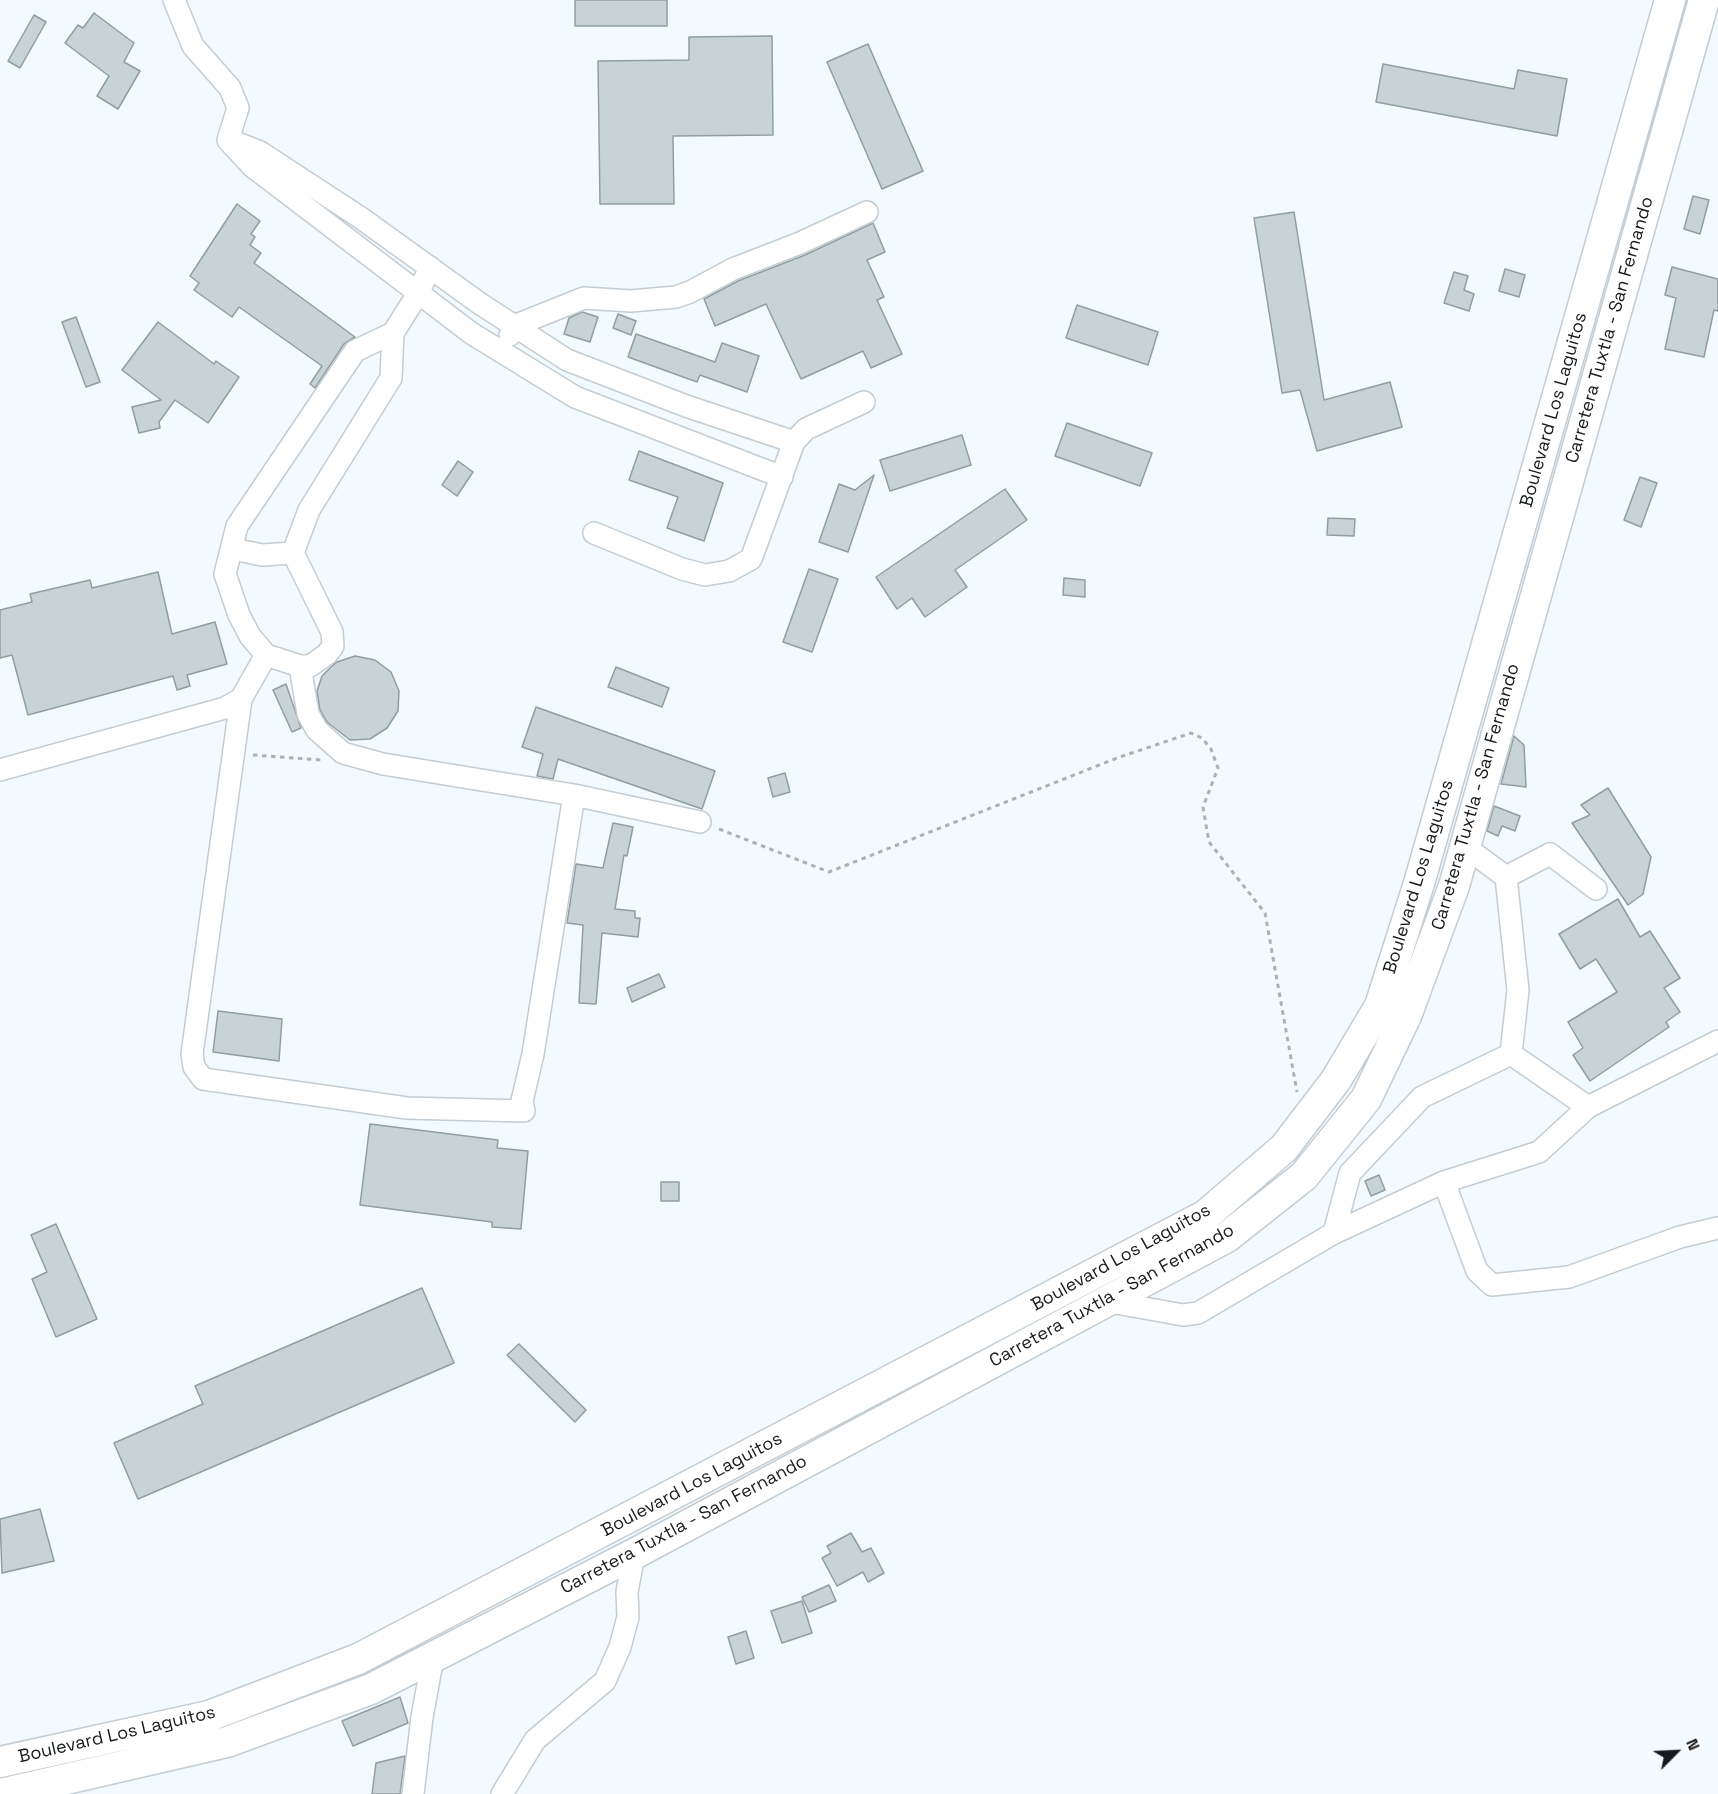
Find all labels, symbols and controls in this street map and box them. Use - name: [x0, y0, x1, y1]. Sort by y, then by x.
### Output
- street label: Carretera Tuxtla - San Fernando: [1562, 194, 1658, 466]
- street label: Boulevard Los Laguitos: [1516, 310, 1592, 510]
- street label: Carretera Tuxtla - San Fernando: [1428, 661, 1524, 933]
- street label: Boulevard Los Laguitos: [1379, 777, 1459, 977]
- street label: Boulevard Los Laguitos: [1028, 1200, 1214, 1316]
- street label: Carretera Tuxtla - San Fernando: [986, 1220, 1238, 1372]
- street label: Boulevard Los Laguitos: [598, 1428, 786, 1542]
- street label: Carretera Tuxtla - San Fernando: [557, 1451, 811, 1599]
- street label: Boulevard Los Laguitos: [16, 1702, 218, 1768]
- north arrow: [1646, 1722, 1706, 1782]
- text: N: [1681, 1735, 1705, 1754]

